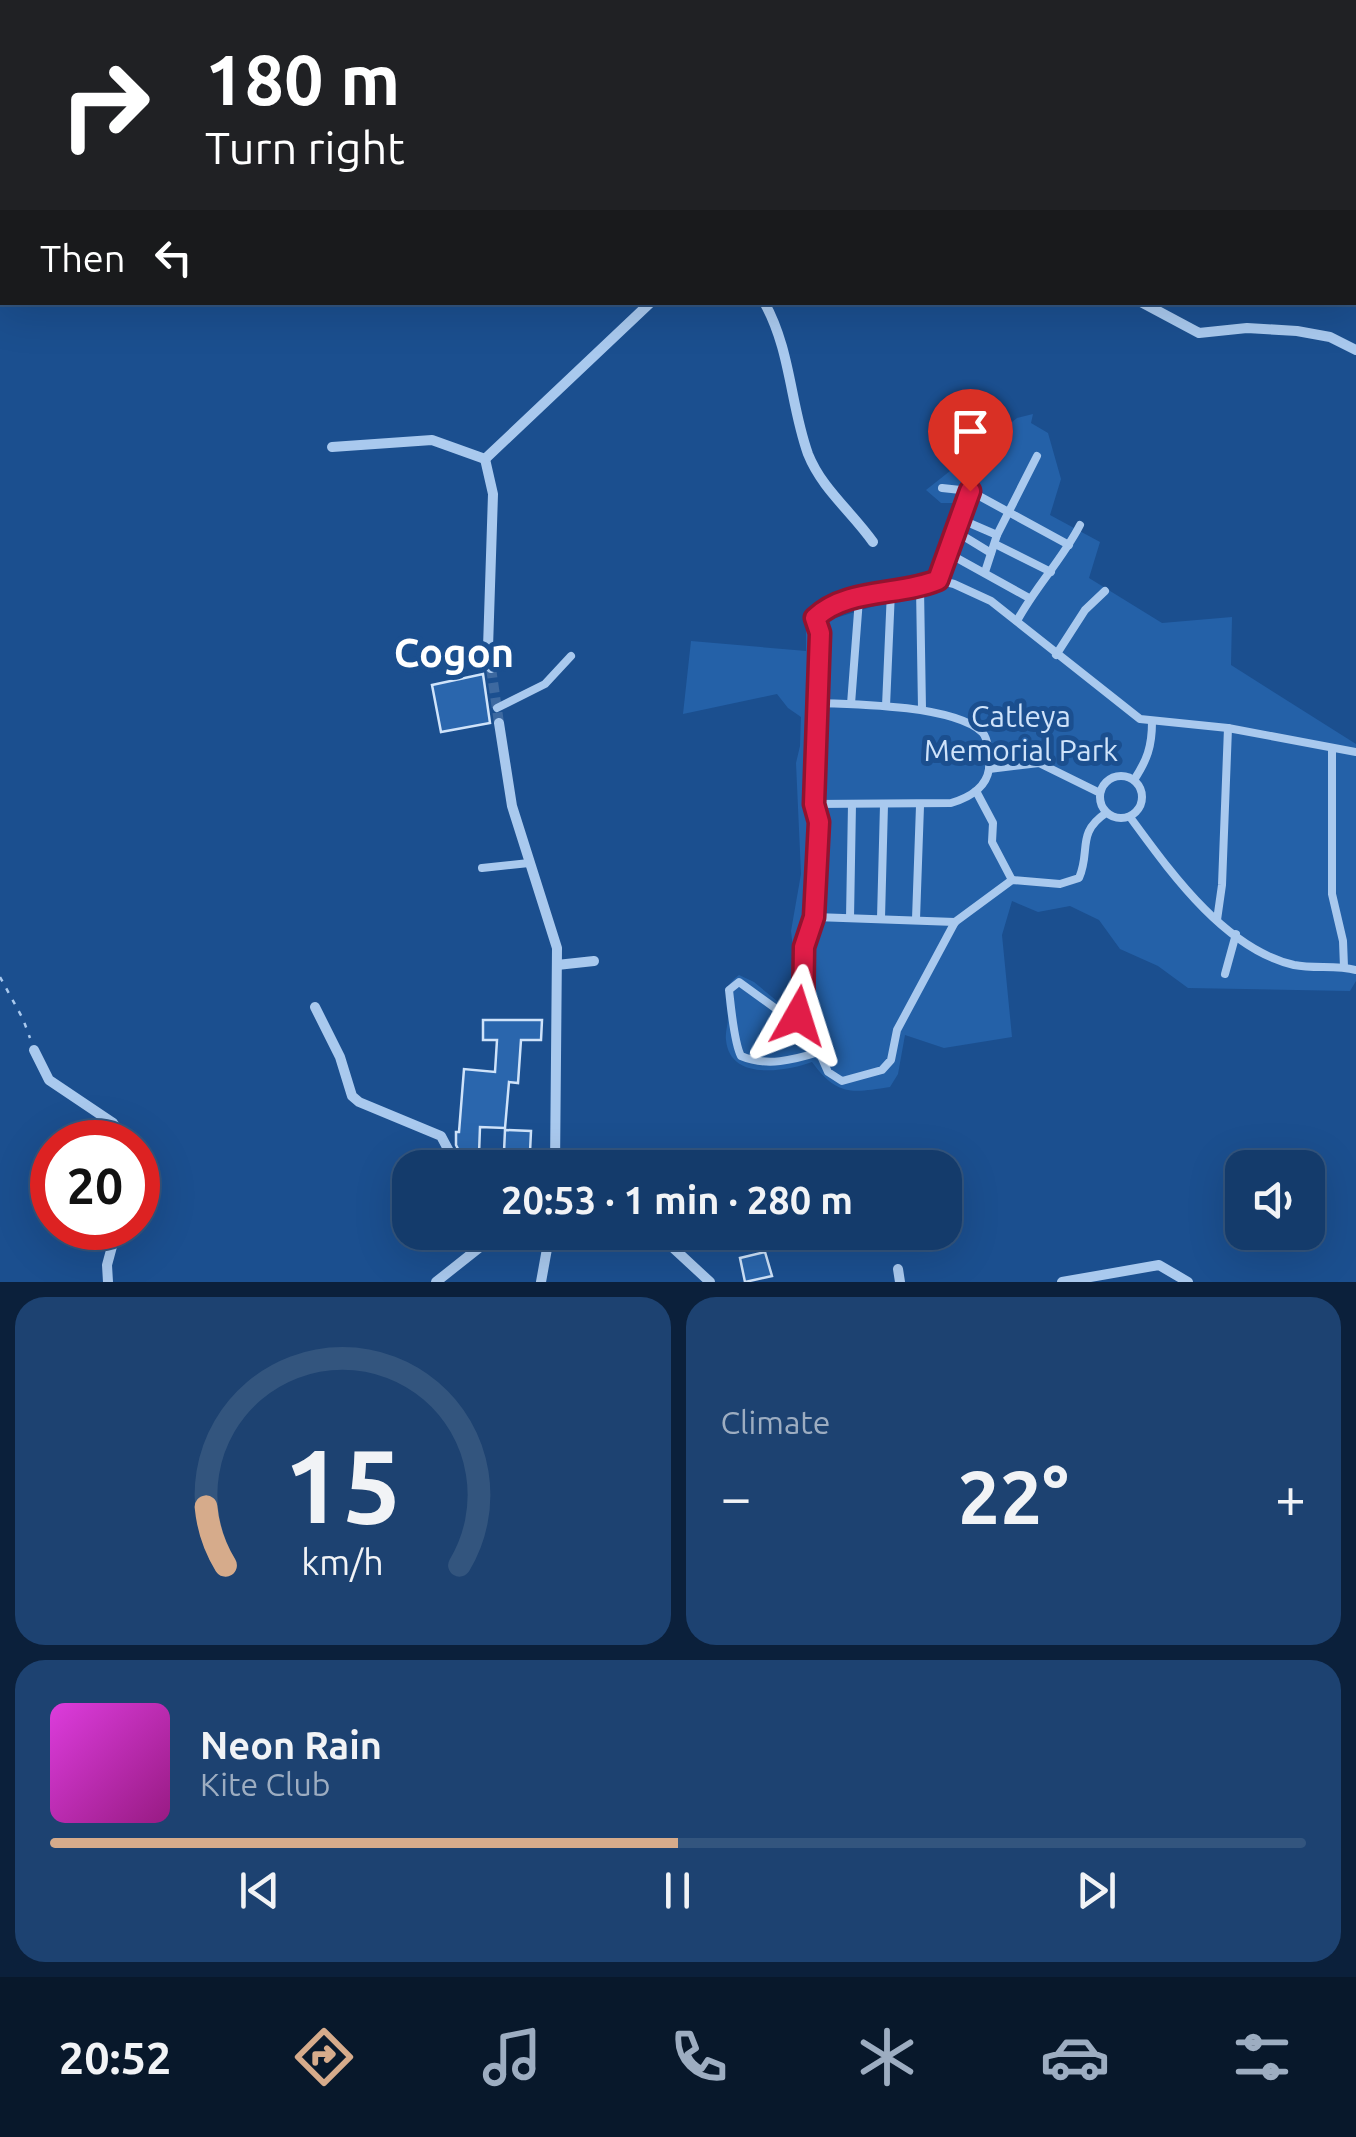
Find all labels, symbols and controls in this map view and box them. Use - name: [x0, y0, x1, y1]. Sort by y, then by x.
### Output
- icon: right: [40, 40, 170, 170]
- text: 180 m: [205, 40, 400, 118]
- text: Turn right: [205, 122, 405, 173]
- icon: left: [146, 230, 201, 285]
- text: Then: [40, 237, 126, 279]
- pin: [928, 389, 1013, 492]
- icon: arrive: [943, 404, 998, 459]
- district label: Cogon: [394, 630, 514, 675]
- park label: Catleya Memorial Park: [924, 699, 1118, 767]
- position arrow: [746, 964, 850, 1068]
- speed limit sign: 20: [30, 1120, 160, 1250]
- map controls: [1225, 1150, 1325, 1250]
- button: sound: [1225, 1150, 1325, 1250]
- text: 20:53 · 1 min · 280 m: [501, 1179, 853, 1221]
- text: Climate: [721, 1404, 831, 1440]
- text: 15: [284, 1426, 401, 1543]
- text: 22°: [958, 1454, 1069, 1538]
- text: −: [721, 1466, 752, 1527]
- text: +: [1275, 1466, 1306, 1527]
- text: km/h: [301, 1542, 384, 1582]
- text: Neon Rain: [200, 1724, 382, 1766]
- text: Kite Club: [200, 1766, 330, 1802]
- icon: previous: [232, 1863, 287, 1918]
- icon: pause: [650, 1863, 705, 1918]
- icon: next: [1069, 1863, 1124, 1918]
- icon: directions: [289, 2022, 359, 2092]
- icon: music: [477, 2022, 547, 2092]
- icon: phone: [664, 2022, 734, 2092]
- icon: climate: [852, 2022, 922, 2092]
- icon: car: [1040, 2022, 1110, 2092]
- icon: filters: [1227, 2022, 1297, 2092]
- text: 20:52: [59, 2032, 171, 2083]

